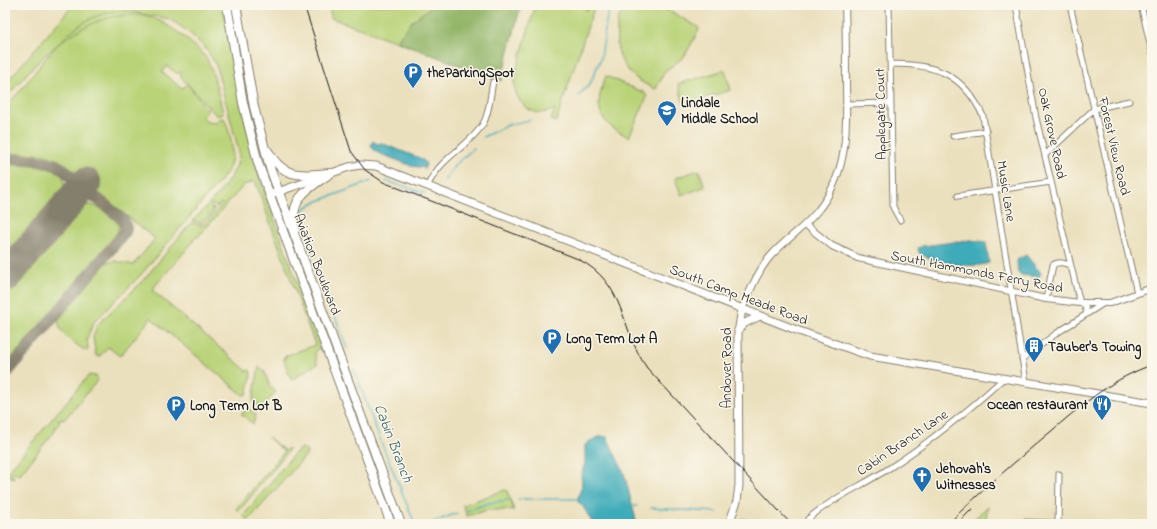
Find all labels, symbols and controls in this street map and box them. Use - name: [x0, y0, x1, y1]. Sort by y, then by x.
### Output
- parking icon: theParkingSpot: [402, 61, 424, 89]
- place label: theParkingSpot: [426, 63, 515, 86]
- street label: Applegate Court: [870, 67, 894, 160]
- street label: Oak Grove Road: [1032, 86, 1071, 181]
- place label: Lindale Middle School: [681, 93, 759, 130]
- street label: Forest View Road: [1092, 94, 1135, 198]
- school or university icon: Lindale Middle School: [656, 99, 678, 127]
- street label: Music Lane: [990, 159, 1021, 224]
- street label: Aviation Boulevard: [288, 211, 346, 319]
- street label: South Hammonds Ferry Road: [889, 245, 1065, 300]
- street label: South Camp Meade Road: [666, 259, 811, 332]
- parking icon: Long Term Lot A: [541, 327, 563, 355]
- street label: Andover Road: [717, 327, 738, 409]
- place label: Long Term Lot A: [566, 329, 658, 352]
- building icon: Tauber's Towing: [1023, 335, 1045, 363]
- place label: Tauber's Towing: [1048, 337, 1142, 360]
- restaurant icon: Ocean restaurant: [1091, 393, 1113, 421]
- parking icon: Long Term Lot B: [165, 394, 187, 422]
- place label: Ocean restaurant: [987, 395, 1088, 416]
- place label: Long Term Lot B: [190, 396, 283, 419]
- water label: Cabin Branch: [368, 401, 418, 486]
- street label: Cabin Branch Lane: [853, 404, 953, 482]
- place label: Jehovah's Witnesses: [936, 459, 996, 496]
- church icon: Jehovah's Witnesses: [911, 465, 933, 493]

